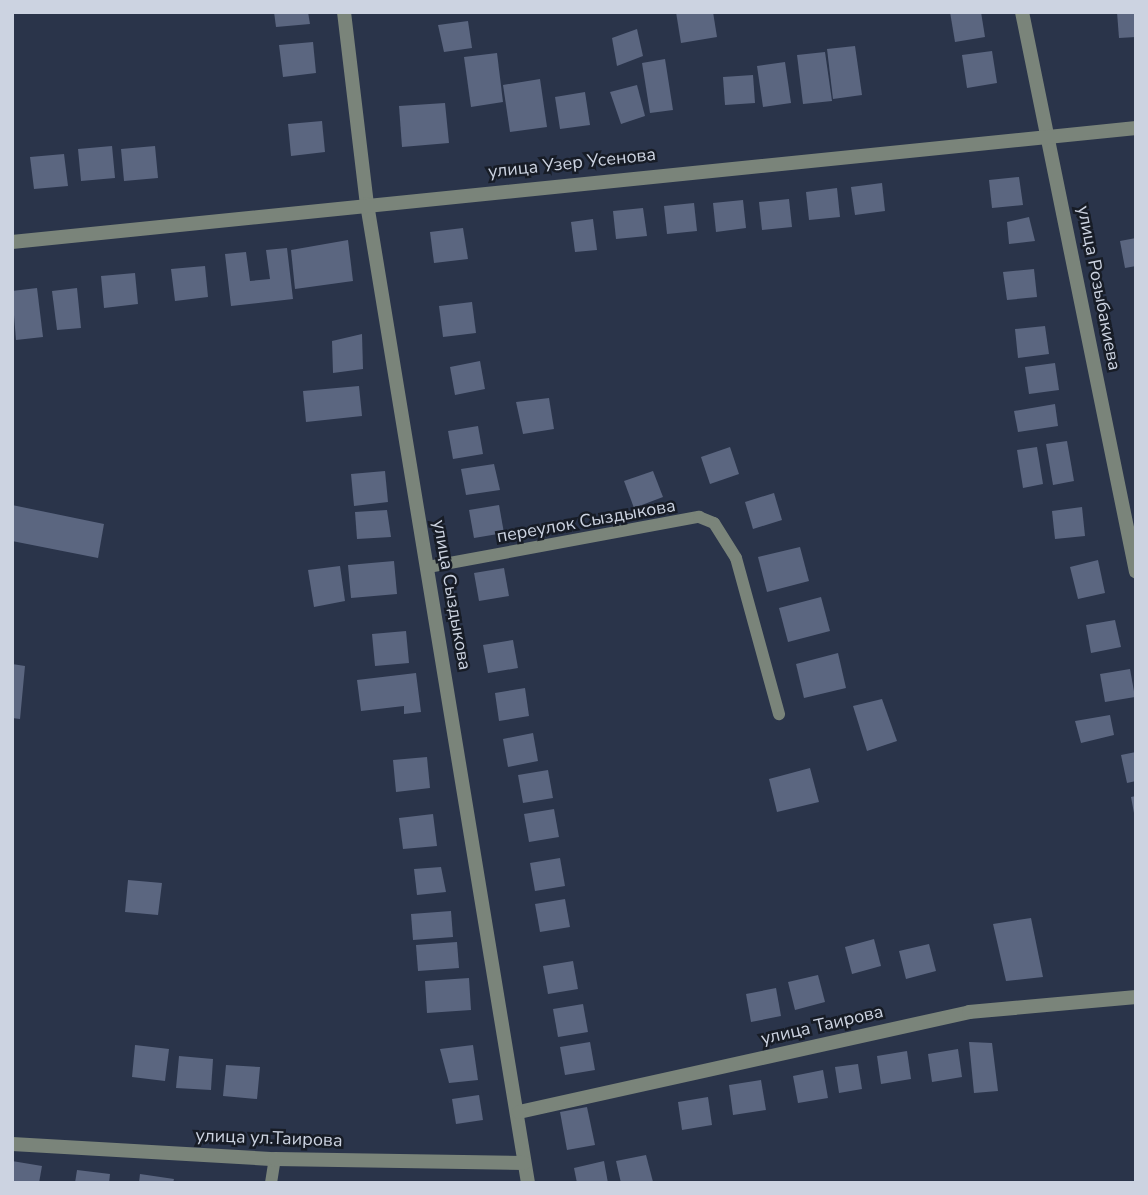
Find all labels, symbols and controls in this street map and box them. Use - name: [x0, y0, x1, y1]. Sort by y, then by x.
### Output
- street label: улица Узер Усенова: [487, 143, 657, 183]
- street label: улица Розыбакиева: [1072, 204, 1126, 372]
- street label: переулок Сыздыкова: [495, 495, 677, 547]
- street label: улица Сыздыкова: [428, 518, 476, 672]
- street label: улица Таирова: [759, 1000, 885, 1050]
- street label: улица ул.Таирова: [195, 1125, 343, 1151]

